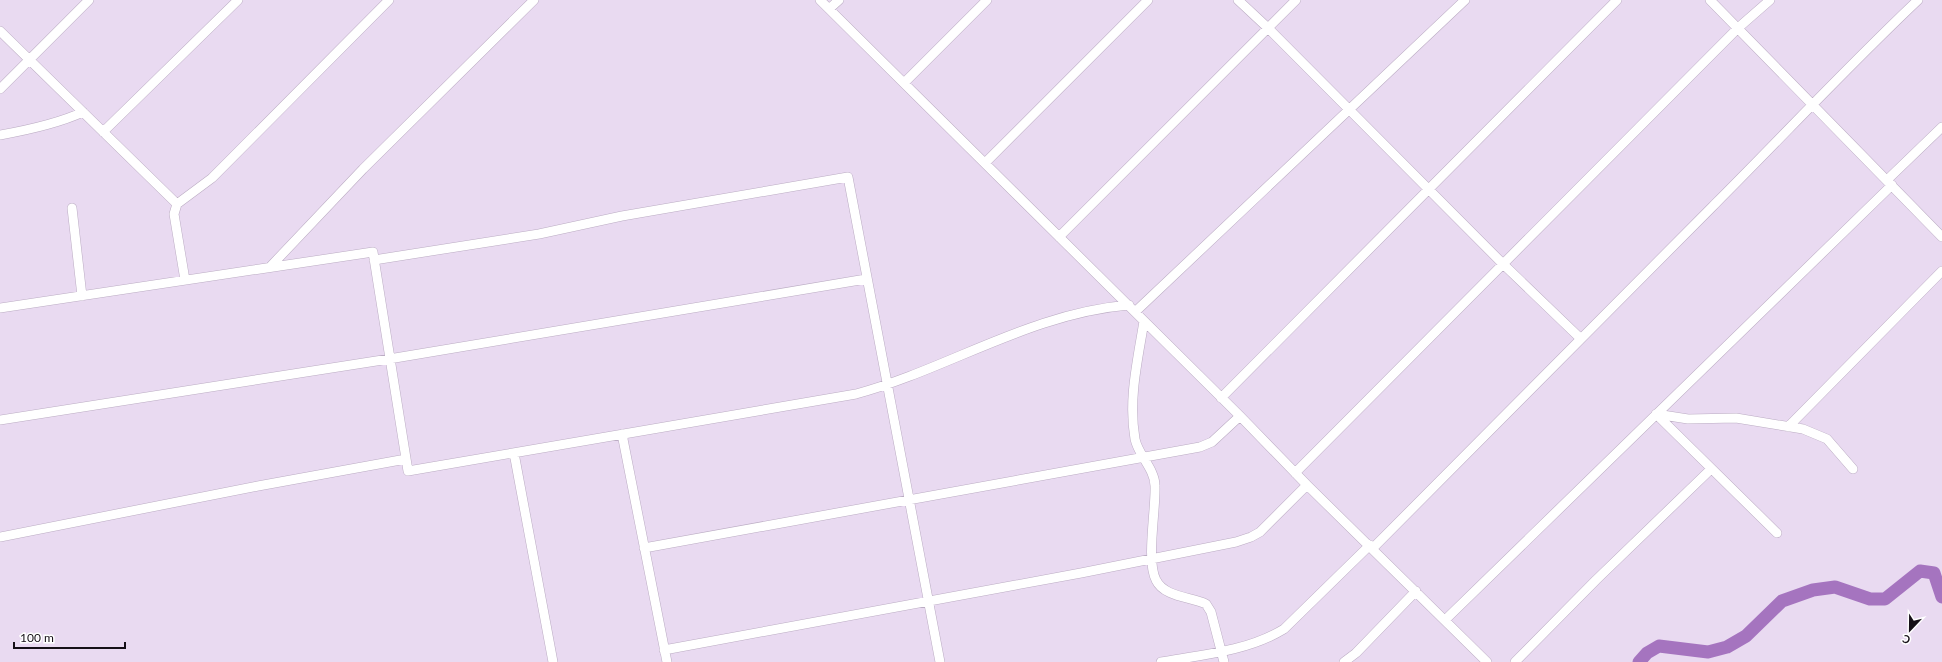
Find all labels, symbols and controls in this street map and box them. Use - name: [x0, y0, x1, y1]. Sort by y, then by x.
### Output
- north arrow: [1890, 610, 1930, 650]
- scale bar: [14, 624, 125, 650]
- text: 100 m: [20, 630, 54, 645]
- text: С: [1900, 632, 1912, 647]

